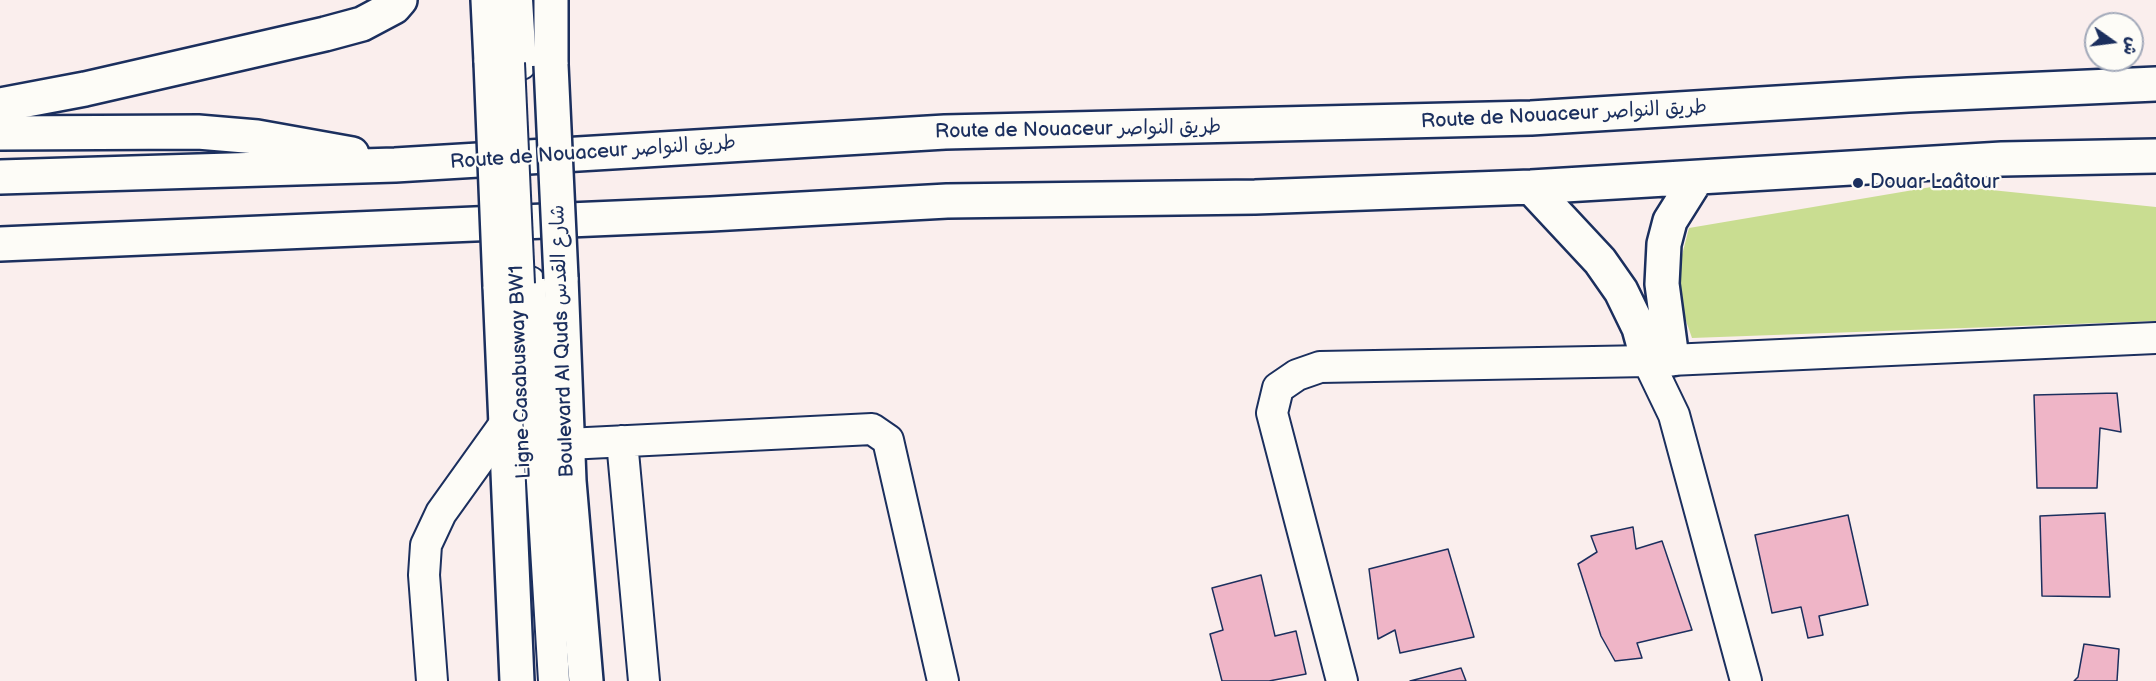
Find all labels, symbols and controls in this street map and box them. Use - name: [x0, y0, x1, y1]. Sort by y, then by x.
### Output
- north arrow: [2084, 12, 2144, 72]
- text: ش: [2119, 35, 2141, 57]
- street label: Route de Nouaceur طريق النواصر: [1420, 96, 1708, 134]
- street label: Route de Nouaceur طريق النواصر: [935, 116, 1221, 144]
- street label: Route de Nouaceur طريق النواصر: [449, 131, 737, 175]
- place label: Douar Laâtour: [1870, 171, 1999, 195]
- marker: Douar Laâtour: [1851, 176, 1865, 190]
- street label: Boulevard Al Quds شارع القدس: [546, 204, 580, 478]
- street label: Ligne Casabusway BW1: [505, 265, 537, 479]

